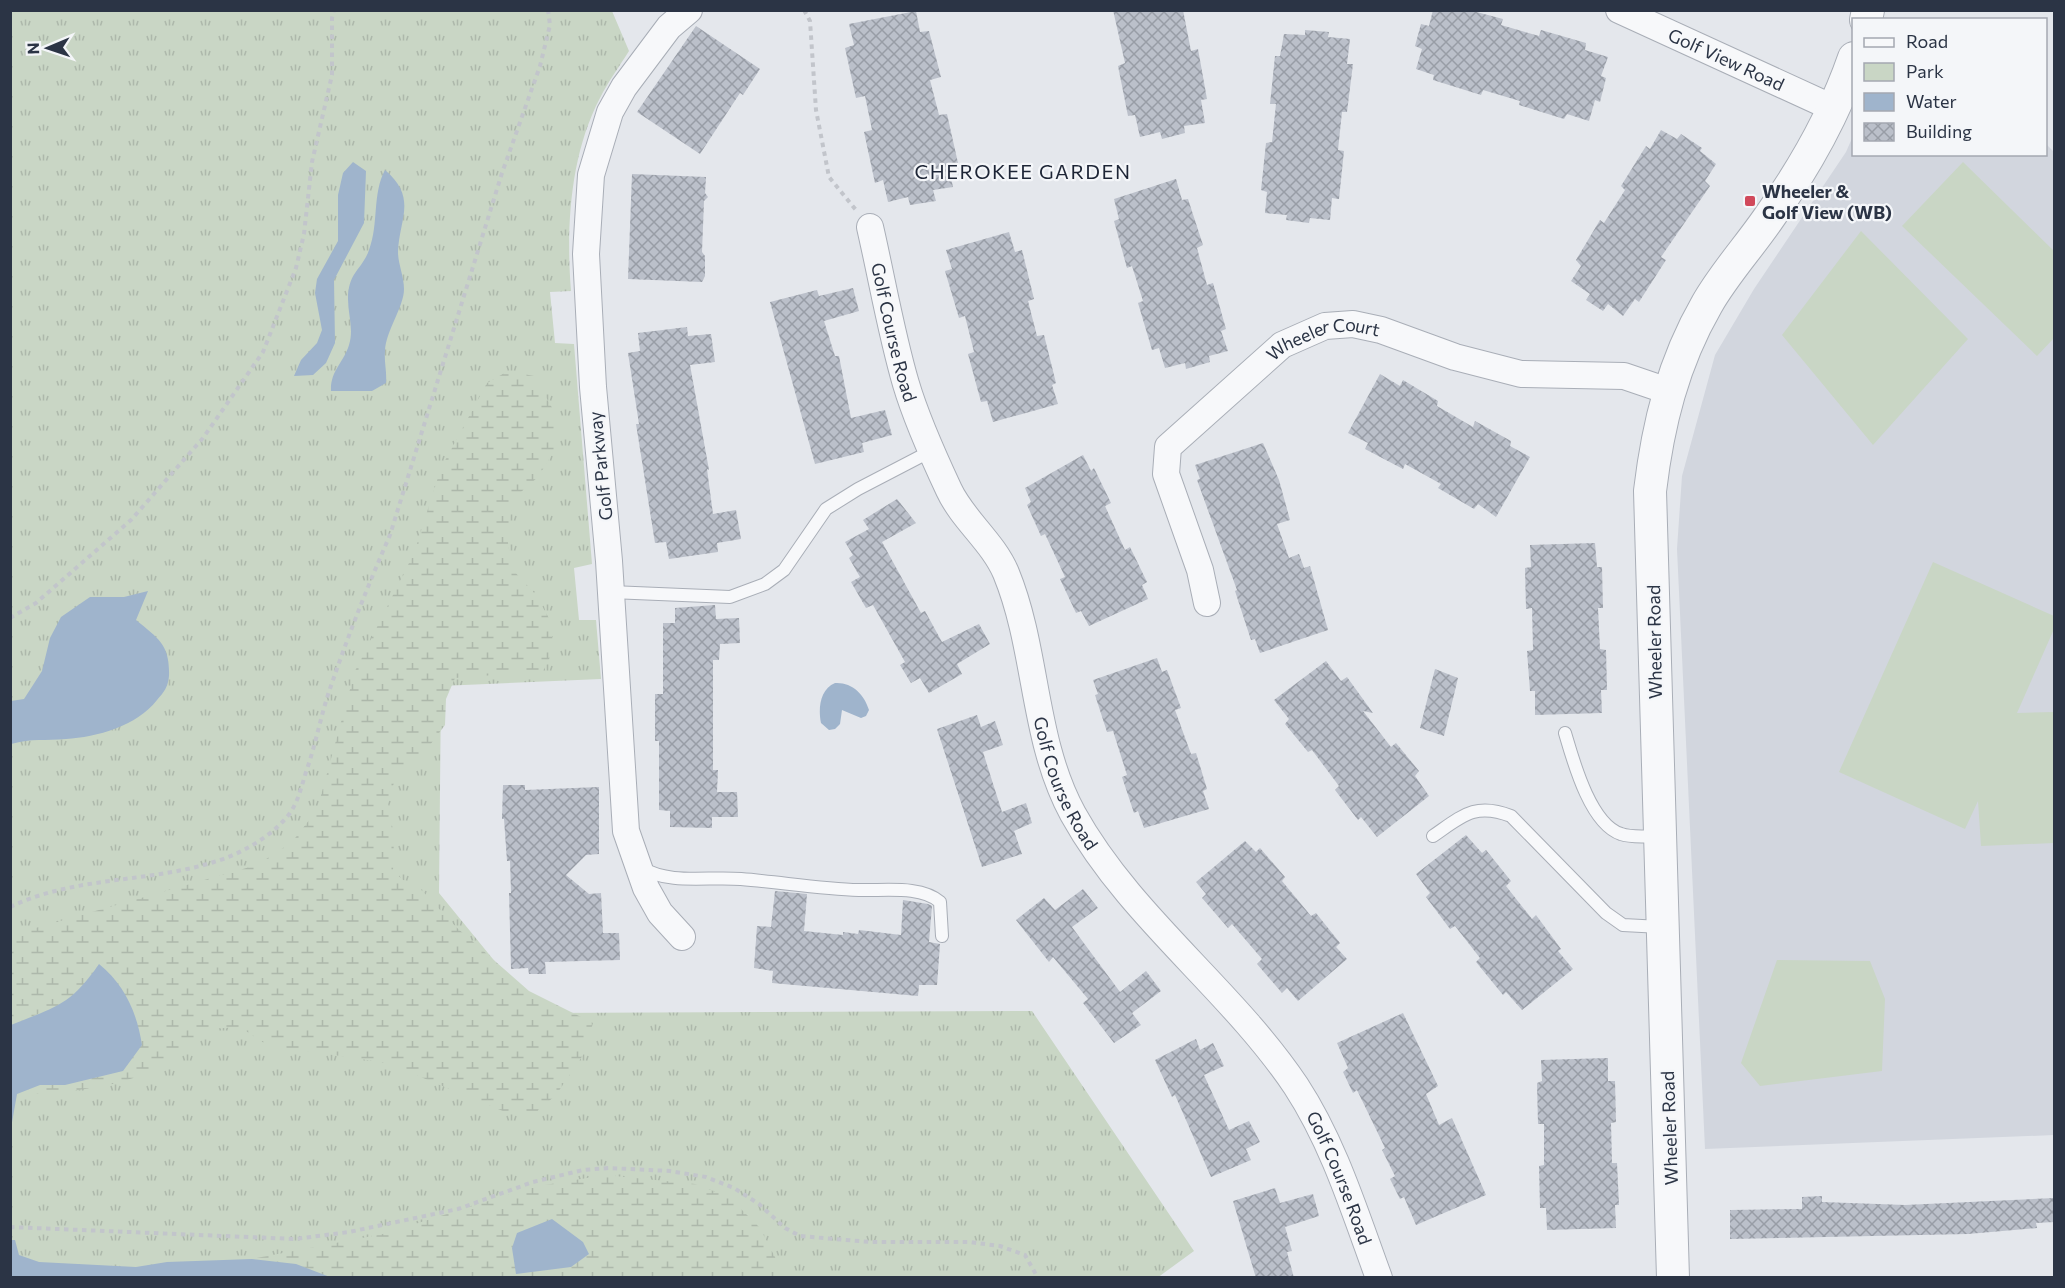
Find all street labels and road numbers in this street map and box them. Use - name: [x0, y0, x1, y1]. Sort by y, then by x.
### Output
- street label: Golf View Road: [1665, 23, 1788, 95]
- street label: Golf Course Road: [867, 261, 922, 404]
- street label: Wheeler Court: [1261, 313, 1382, 365]
- street label: Golf Parkway: [583, 410, 617, 522]
- street label: Wheeler Road: [1642, 585, 1666, 699]
- street label: Golf Course Road: [1030, 715, 1103, 854]
- street label: Wheeler Road: [1656, 1070, 1682, 1186]
- street label: Golf Course Road: [1302, 1107, 1377, 1247]

